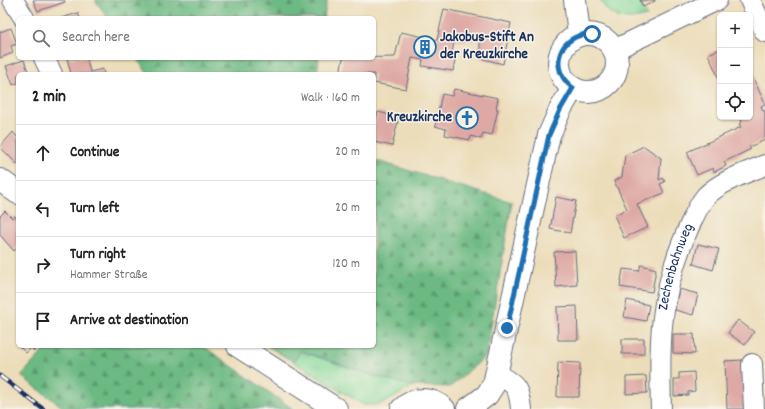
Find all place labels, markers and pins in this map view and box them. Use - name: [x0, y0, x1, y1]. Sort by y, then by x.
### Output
- place label: Jakobus-Stift An der Kreuzkirche: [440, 27, 534, 66]
- building icon: Jakobus-Stift An der Kreuzkirche: [412, 34, 438, 60]
- church icon: Kreuzkirche: [454, 105, 480, 131]
- place label: Kreuzkirche: [387, 107, 452, 129]

